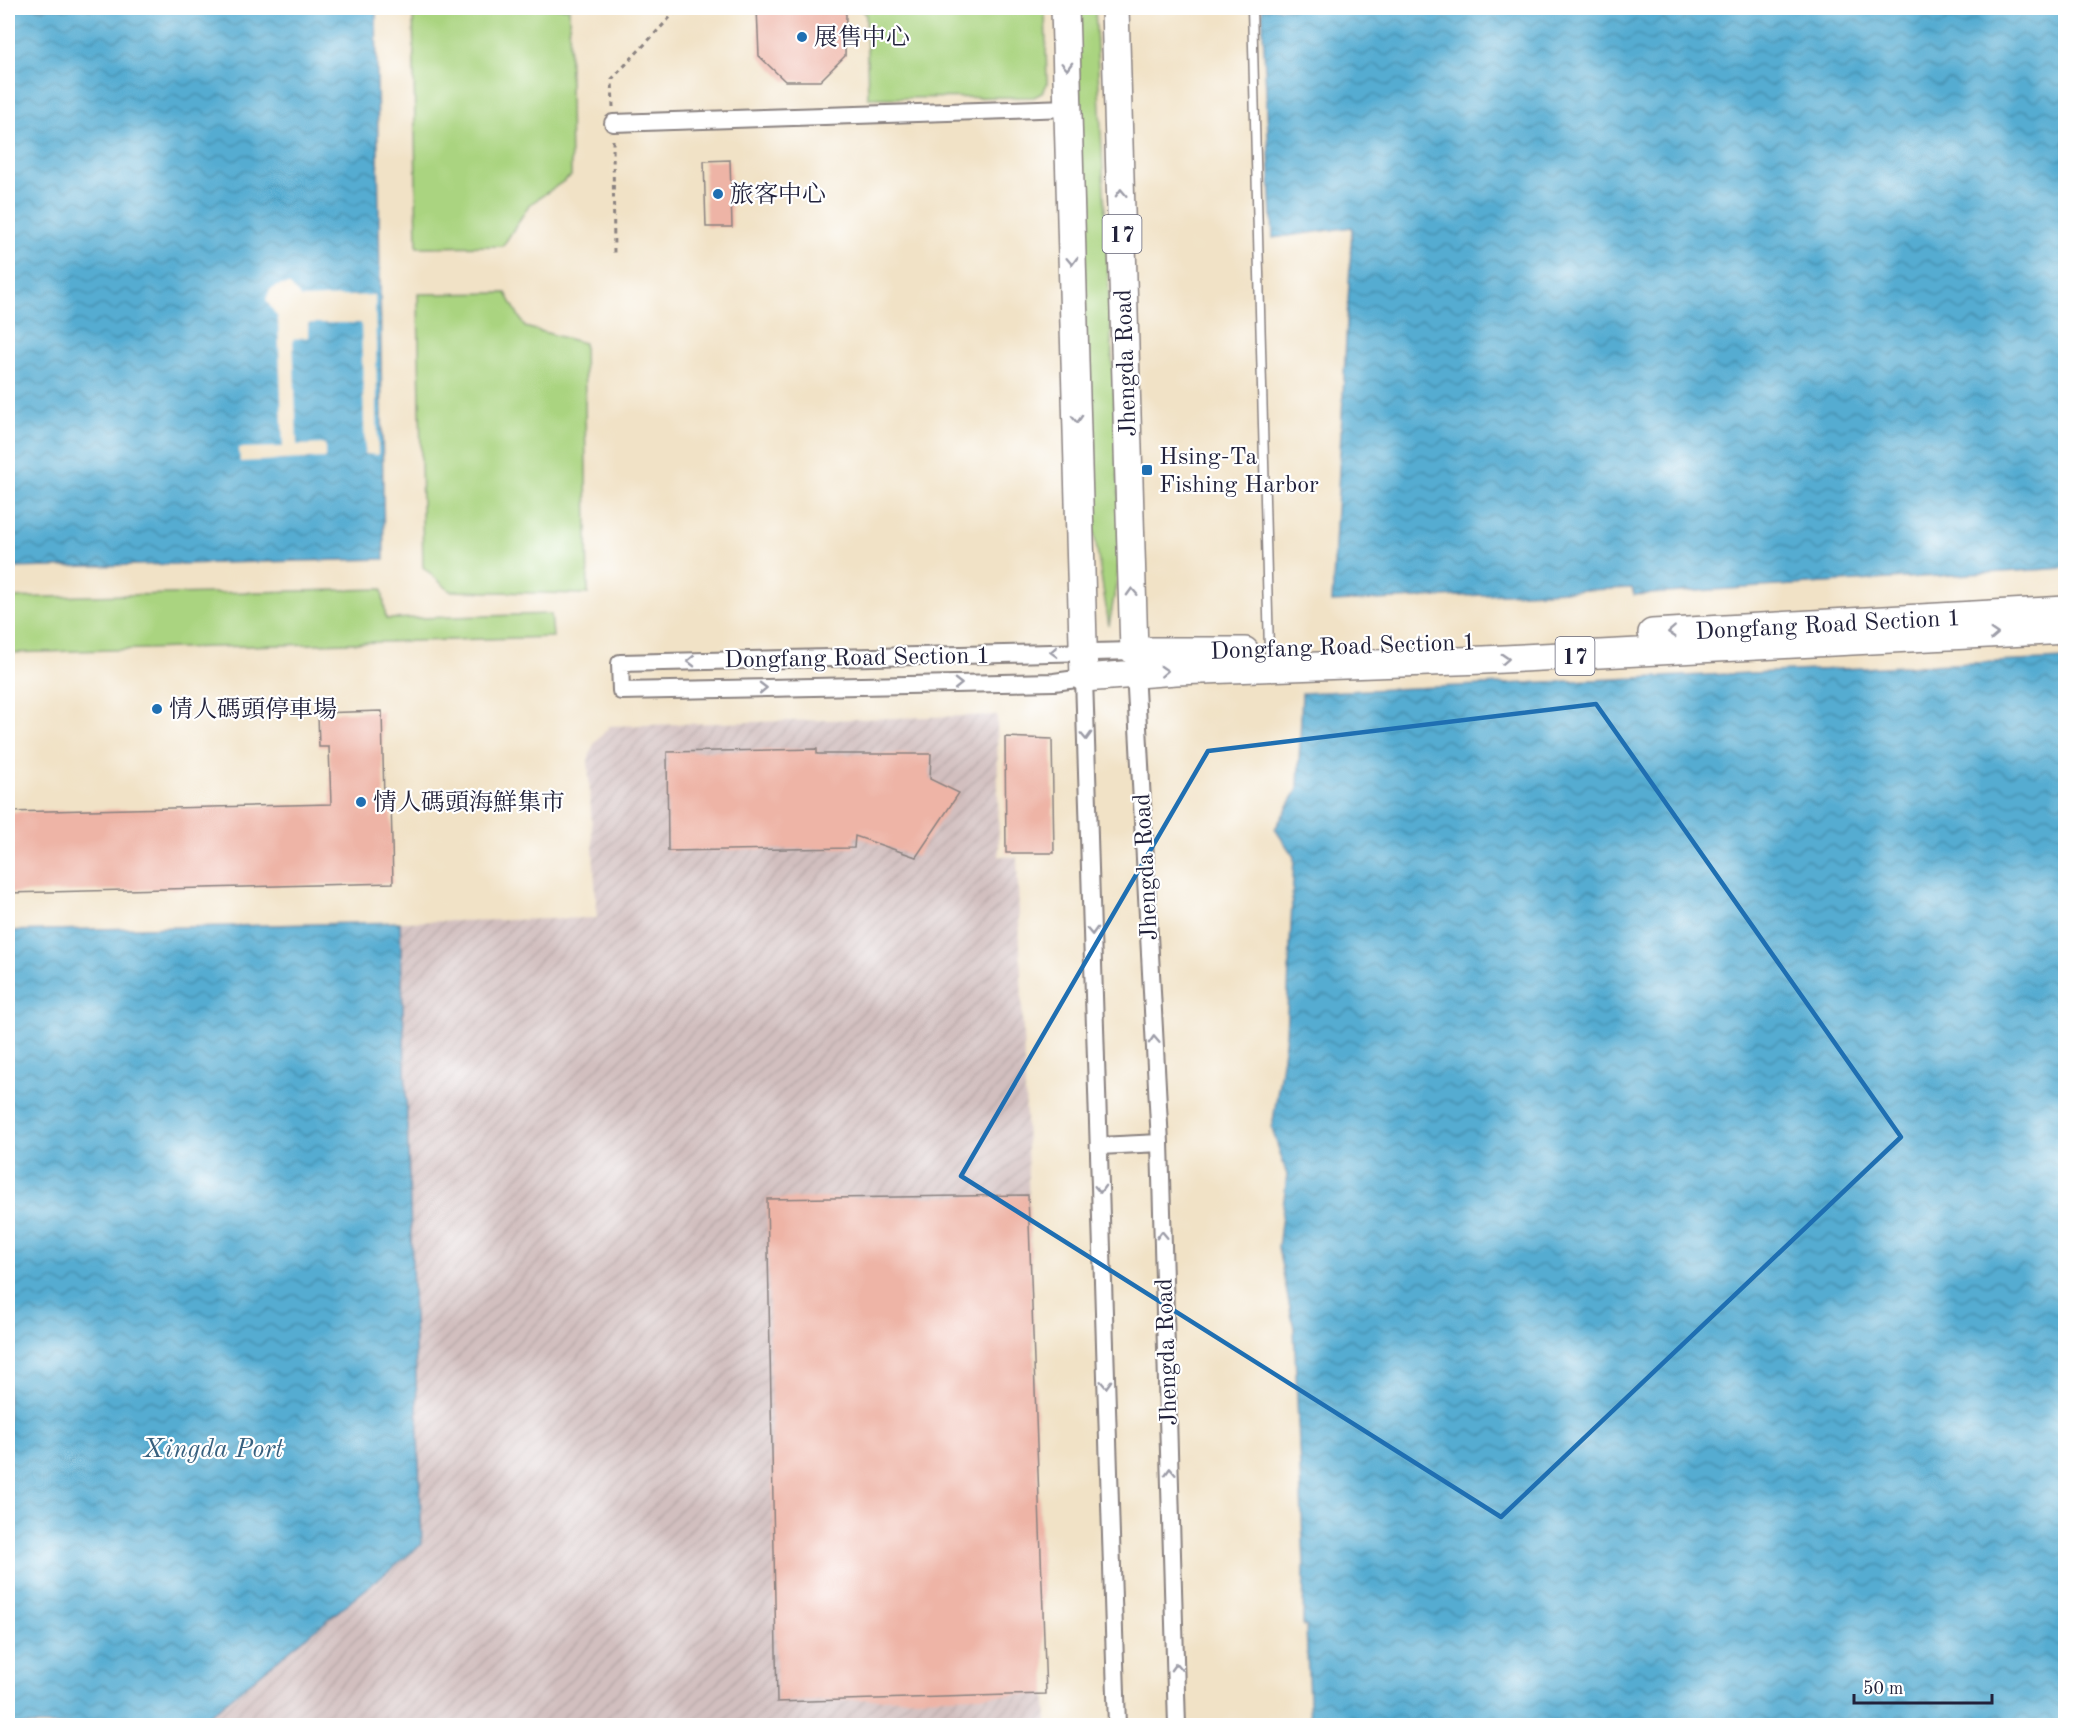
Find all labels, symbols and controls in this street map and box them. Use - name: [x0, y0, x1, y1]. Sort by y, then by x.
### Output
- place label: 展售中心: [814, 24, 910, 51]
- marker: 展售中心: [795, 30, 809, 44]
- one-way arrow: [1061, 61, 1073, 70]
- place label: 旅客中心: [730, 181, 826, 208]
- marker: 旅客中心: [711, 187, 725, 201]
- one-way arrow: [1114, 188, 1127, 197]
- road number: 17: [1102, 215, 1142, 253]
- one-way arrow: [1066, 256, 1079, 265]
- street label: Jhengda Road: [1112, 289, 1142, 437]
- one-way arrow: [1070, 414, 1083, 423]
- place label: Hsing-Ta Fishing Harbor: [1159, 446, 1319, 498]
- marker: Hsing-Ta Fishing Harbor: [1140, 463, 1154, 477]
- one-way arrow: [1126, 588, 1138, 597]
- street label: Dongfang Road Section 1: [1695, 607, 1962, 645]
- one-way arrow: [1667, 626, 1676, 639]
- one-way arrow: [1989, 628, 1998, 641]
- street label: Dongfang Road Section 1: [1210, 631, 1476, 665]
- road number: 17: [1556, 637, 1594, 675]
- street label: Dongfang Road Section 1: [724, 645, 990, 673]
- one-way arrow: [1050, 645, 1059, 658]
- one-way arrow: [1501, 653, 1510, 666]
- one-way arrow: [687, 655, 696, 667]
- one-way arrow: [1159, 665, 1168, 678]
- one-way arrow: [954, 678, 963, 690]
- one-way arrow: [759, 682, 768, 694]
- place label: 情人碼頭停車場: [169, 696, 337, 723]
- marker: 情人碼頭停車場: [150, 702, 164, 716]
- one-way arrow: [1079, 732, 1092, 741]
- place label: 情人碼頭海鮮集市: [373, 789, 565, 816]
- street label: Jhengda Road: [1131, 793, 1163, 941]
- marker: 情人碼頭海鮮集市: [354, 795, 368, 809]
- one-way arrow: [1086, 926, 1098, 935]
- one-way arrow: [1148, 1036, 1161, 1045]
- one-way arrow: [1094, 1184, 1107, 1193]
- one-way arrow: [1156, 1231, 1169, 1240]
- street label: Jhengda Road: [1153, 1278, 1183, 1426]
- one-way arrow: [1100, 1379, 1113, 1388]
- water label: Xingda Port: [142, 1437, 284, 1463]
- one-way arrow: [1163, 1468, 1176, 1477]
- one-way arrow: [1169, 1663, 1182, 1672]
- scale bar: [1854, 1667, 1992, 1705]
- text: 50 m: [1863, 1680, 1903, 1698]

